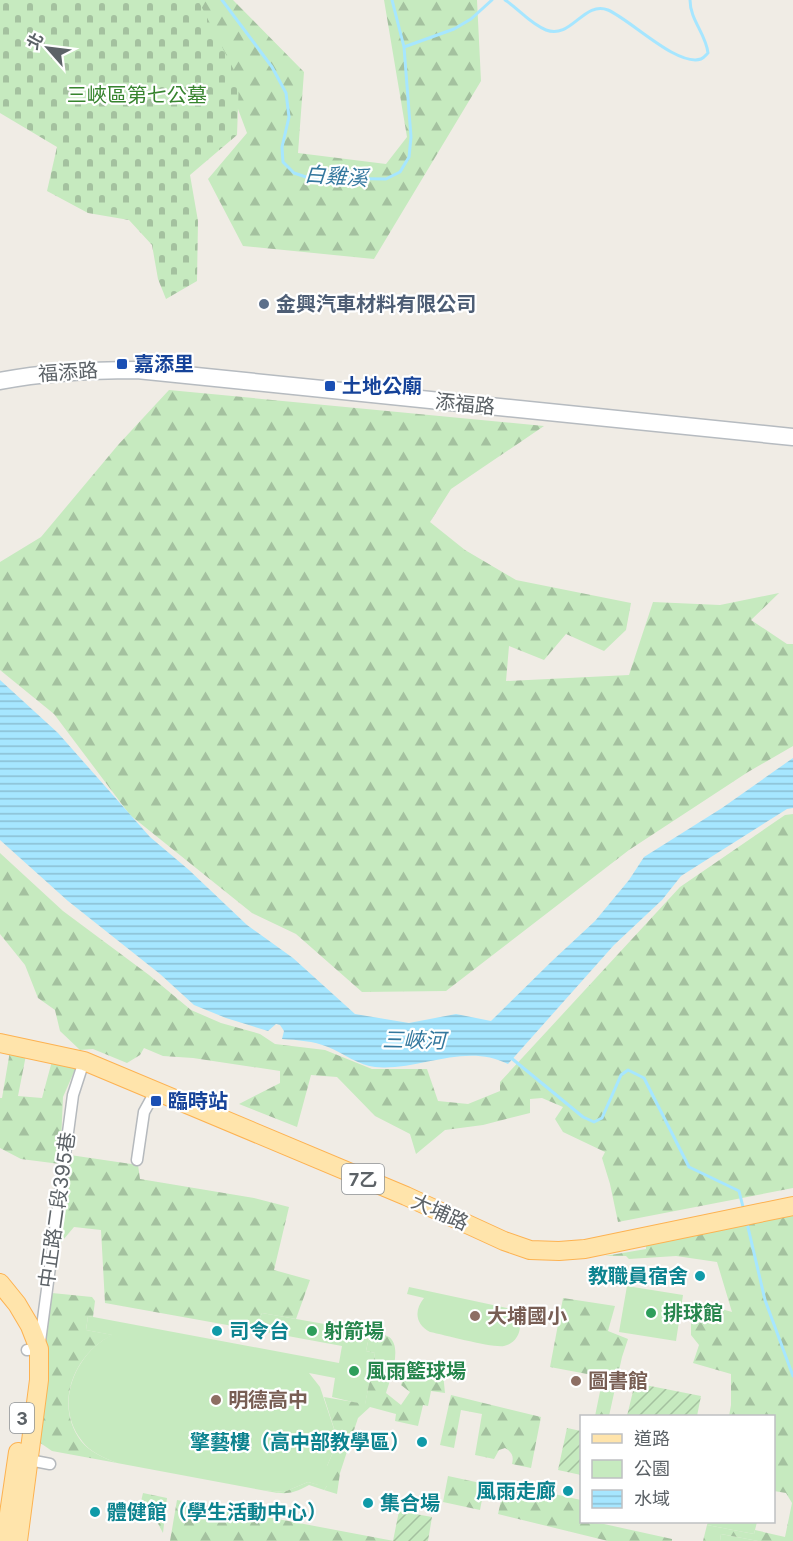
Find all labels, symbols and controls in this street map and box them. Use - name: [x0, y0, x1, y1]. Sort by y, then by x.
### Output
- north arrow: [18, 18, 78, 78]
- text: 北: [22, 29, 47, 53]
- park label: 三峽區第七公墓: [67, 83, 207, 107]
- water label: 白雞溪: [304, 161, 371, 191]
- place label: 金興汽車材料有限公司: [276, 292, 476, 316]
- marker: 金興汽車材料有限公司: [257, 297, 271, 311]
- place label: 嘉添里: [134, 352, 194, 376]
- marker: 嘉添里: [115, 357, 129, 371]
- street label: 福添路: [37, 358, 99, 386]
- place label: 土地公廟: [342, 374, 422, 398]
- marker: 土地公廟: [323, 379, 337, 393]
- street label: 添福路: [434, 389, 496, 419]
- water label: 三峽河: [382, 1027, 450, 1053]
- place label: 臨時站: [168, 1089, 228, 1113]
- marker: 臨時站: [149, 1094, 163, 1108]
- street label: 中正路二段395巷: [34, 1131, 80, 1289]
- road number: 7乙: [342, 1164, 384, 1194]
- street label: 大埔路: [408, 1189, 472, 1235]
- place label: 教職員宿舍: [588, 1264, 688, 1288]
- marker: 教職員宿舍: [693, 1269, 707, 1283]
- place label: 排球館: [663, 1301, 723, 1325]
- place label: 大埔國小: [487, 1304, 567, 1328]
- marker: 排球館: [644, 1306, 658, 1320]
- marker: 大埔國小: [468, 1309, 482, 1323]
- place label: 司令台: [229, 1319, 289, 1343]
- place label: 射箭場: [324, 1319, 384, 1343]
- marker: 司令台: [210, 1324, 224, 1338]
- marker: 射箭場: [305, 1324, 319, 1338]
- place label: 風雨籃球場: [366, 1359, 466, 1383]
- marker: 風雨籃球場: [347, 1364, 361, 1378]
- place label: 圖書館: [588, 1369, 648, 1393]
- marker: 圖書館: [569, 1374, 583, 1388]
- place label: 明德高中: [228, 1388, 308, 1412]
- marker: 明德高中: [209, 1393, 223, 1407]
- road number: 3: [10, 1403, 34, 1433]
- legend: [580, 1415, 775, 1523]
- text: 道路: [634, 1428, 670, 1449]
- place label: 擎藝樓（高中部教學區）: [190, 1430, 410, 1454]
- marker: 擎藝樓（高中部教學區）: [415, 1435, 429, 1449]
- text: 公園: [634, 1458, 670, 1479]
- place label: 風雨走廊: [476, 1479, 556, 1503]
- marker: 風雨走廊: [561, 1484, 575, 1498]
- text: 水域: [634, 1488, 670, 1509]
- place label: 集合場: [380, 1491, 440, 1515]
- marker: 集合場: [361, 1496, 375, 1510]
- place label: 體健館（學生活動中心）: [107, 1500, 327, 1524]
- marker: 體健館（學生活動中心）: [88, 1505, 102, 1519]

